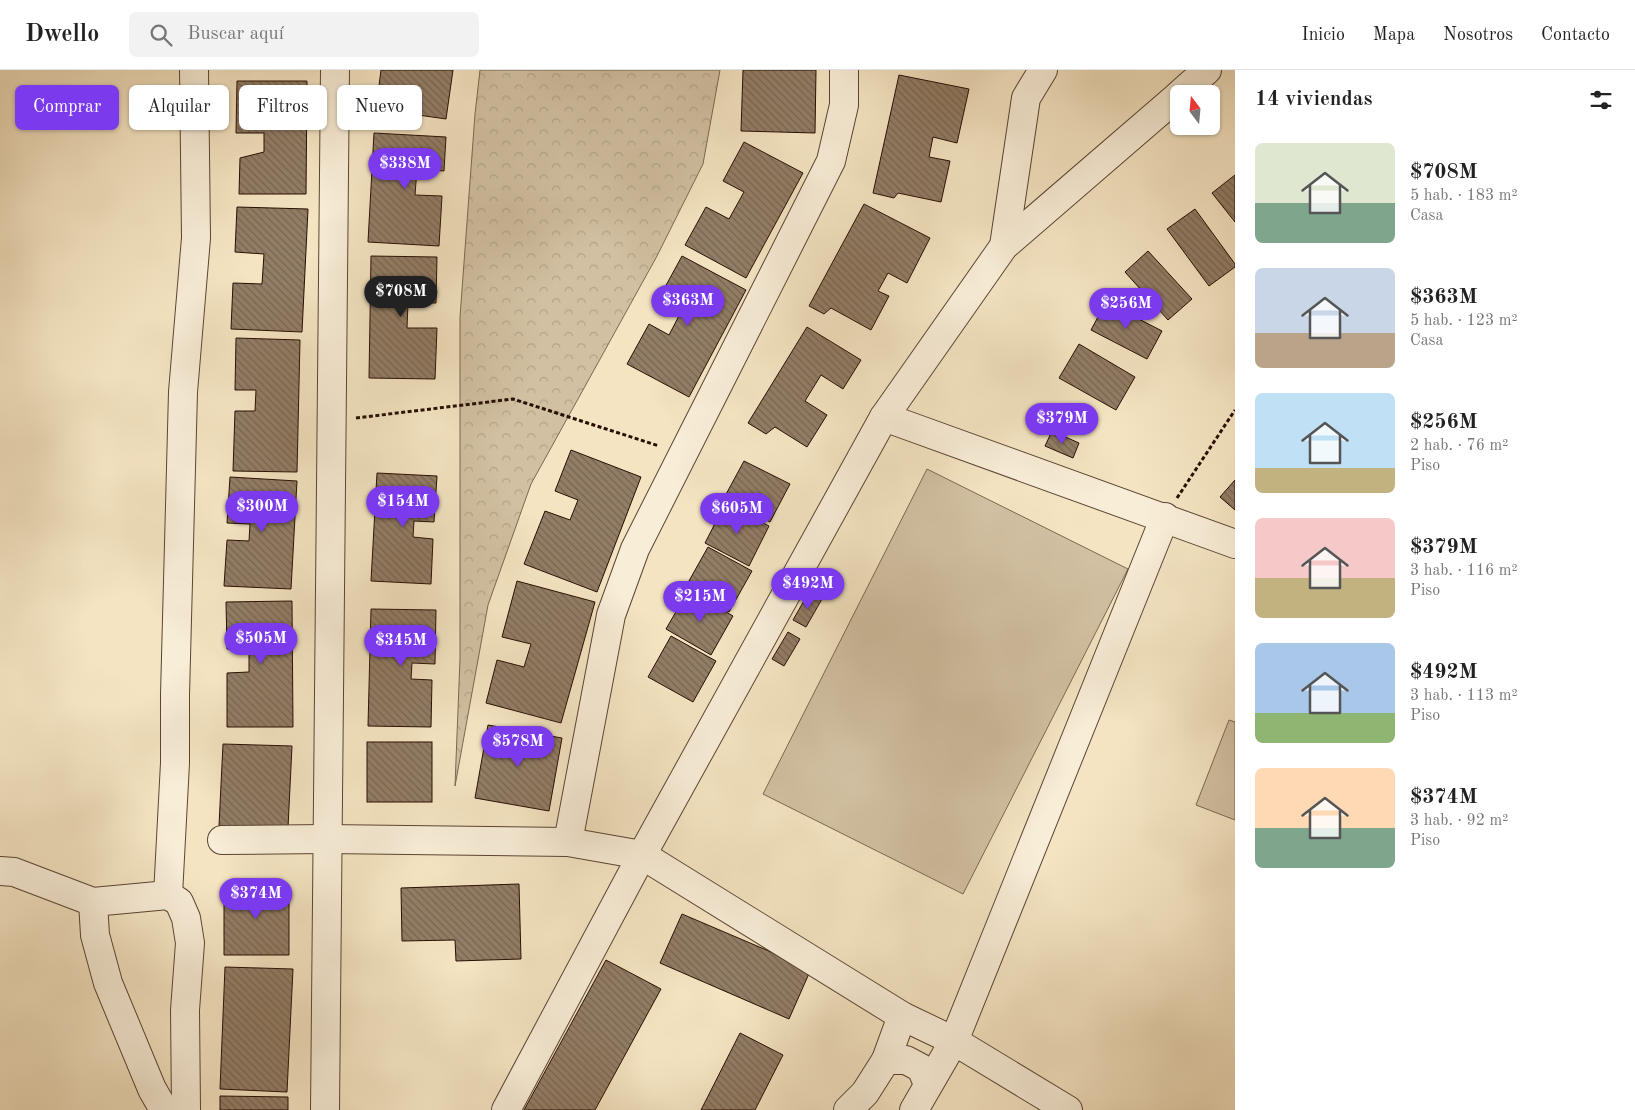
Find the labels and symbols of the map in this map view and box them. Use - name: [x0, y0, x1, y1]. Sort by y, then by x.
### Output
- north arrow: [1170, 85, 1220, 135]
- pin: $338M: [370, 148, 440, 190]
- pin: $708M: [366, 276, 436, 318]
- pin: $363M: [653, 284, 723, 327]
- pin: $256M: [1091, 288, 1161, 330]
- pin: $379M: [1027, 402, 1097, 445]
- pin: $154M: [368, 486, 438, 528]
- pin: $300M: [227, 490, 297, 533]
- pin: $605M: [702, 492, 772, 535]
- pin: $492M: [773, 568, 843, 610]
- pin: $215M: [665, 580, 735, 623]
- pin: $505M: [226, 622, 296, 665]
- pin: $345M: [366, 624, 436, 667]
- pin: $578M: [483, 726, 553, 768]
- pin: $374M: [221, 878, 291, 920]

